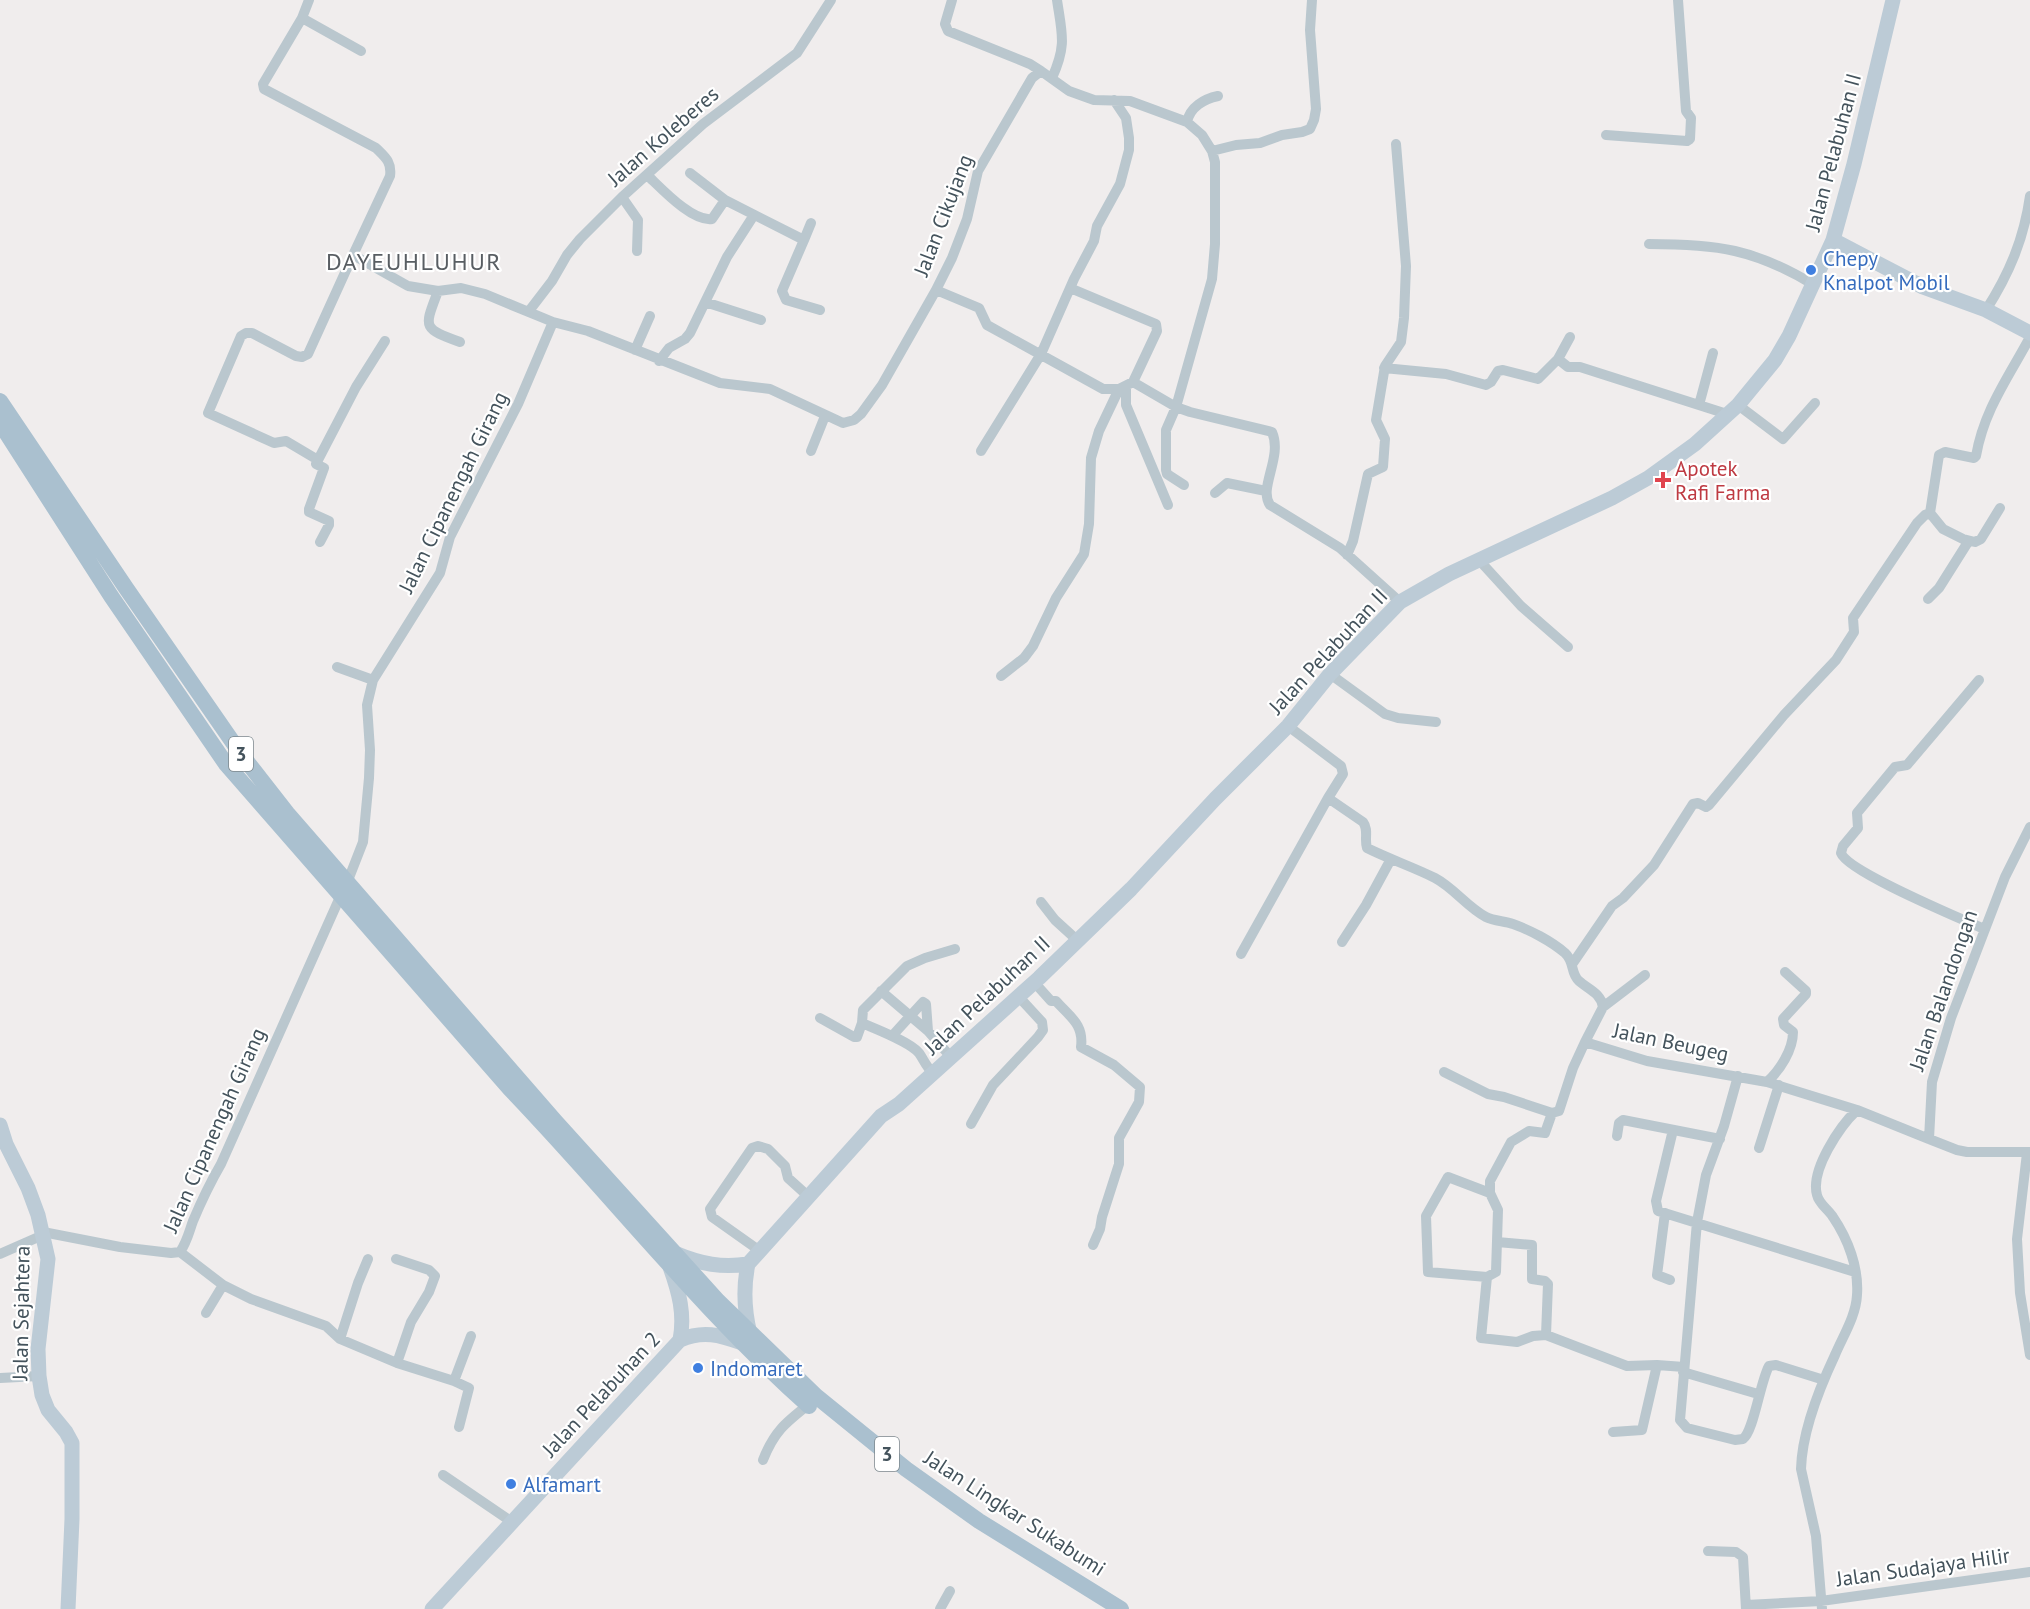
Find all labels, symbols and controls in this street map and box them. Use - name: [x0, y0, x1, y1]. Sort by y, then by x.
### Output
- street label: Jalan Pelabuhan II: [1799, 70, 1867, 235]
- street label: Jalan Koleberes: [601, 80, 724, 192]
- street label: Jalan Cikujang: [907, 150, 979, 280]
- place label: Chepy Knalpot Mobil: [1823, 245, 1950, 296]
- district label: DAYEUHLUHUR: [326, 246, 502, 277]
- marker: Chepy Knalpot Mobil: [1804, 263, 1818, 277]
- street label: Jalan Cipanengah Girang: [392, 387, 514, 598]
- place label: Apotek Rafi Farma: [1675, 455, 1771, 506]
- marker: Apotek Rafi Farma: [1656, 473, 1670, 487]
- street label: Jalan Pelabuhan II: [1262, 582, 1393, 720]
- road number: 3: [229, 737, 253, 771]
- street label: Jalan Balandongan: [1903, 906, 1983, 1075]
- street label: Jalan Pelabuhan II: [918, 930, 1056, 1061]
- street label: Jalan Beugeg: [1610, 1016, 1731, 1067]
- street label: Jalan Cipanengah Girang: [156, 1024, 271, 1237]
- street label: Jalan Sejahtera: [6, 1245, 36, 1382]
- street label: Jalan Pelabuhan 2: [535, 1326, 666, 1463]
- place label: Indomaret: [710, 1355, 803, 1382]
- marker: Indomaret: [691, 1361, 705, 1375]
- road number: 3: [875, 1437, 899, 1471]
- street label: Jalan Lingkar Sukabumi: [918, 1444, 1111, 1582]
- place label: Alfamart: [523, 1471, 601, 1498]
- marker: Alfamart: [504, 1477, 518, 1491]
- street label: Jalan Sudajaya Hilir: [1834, 1541, 2011, 1593]

